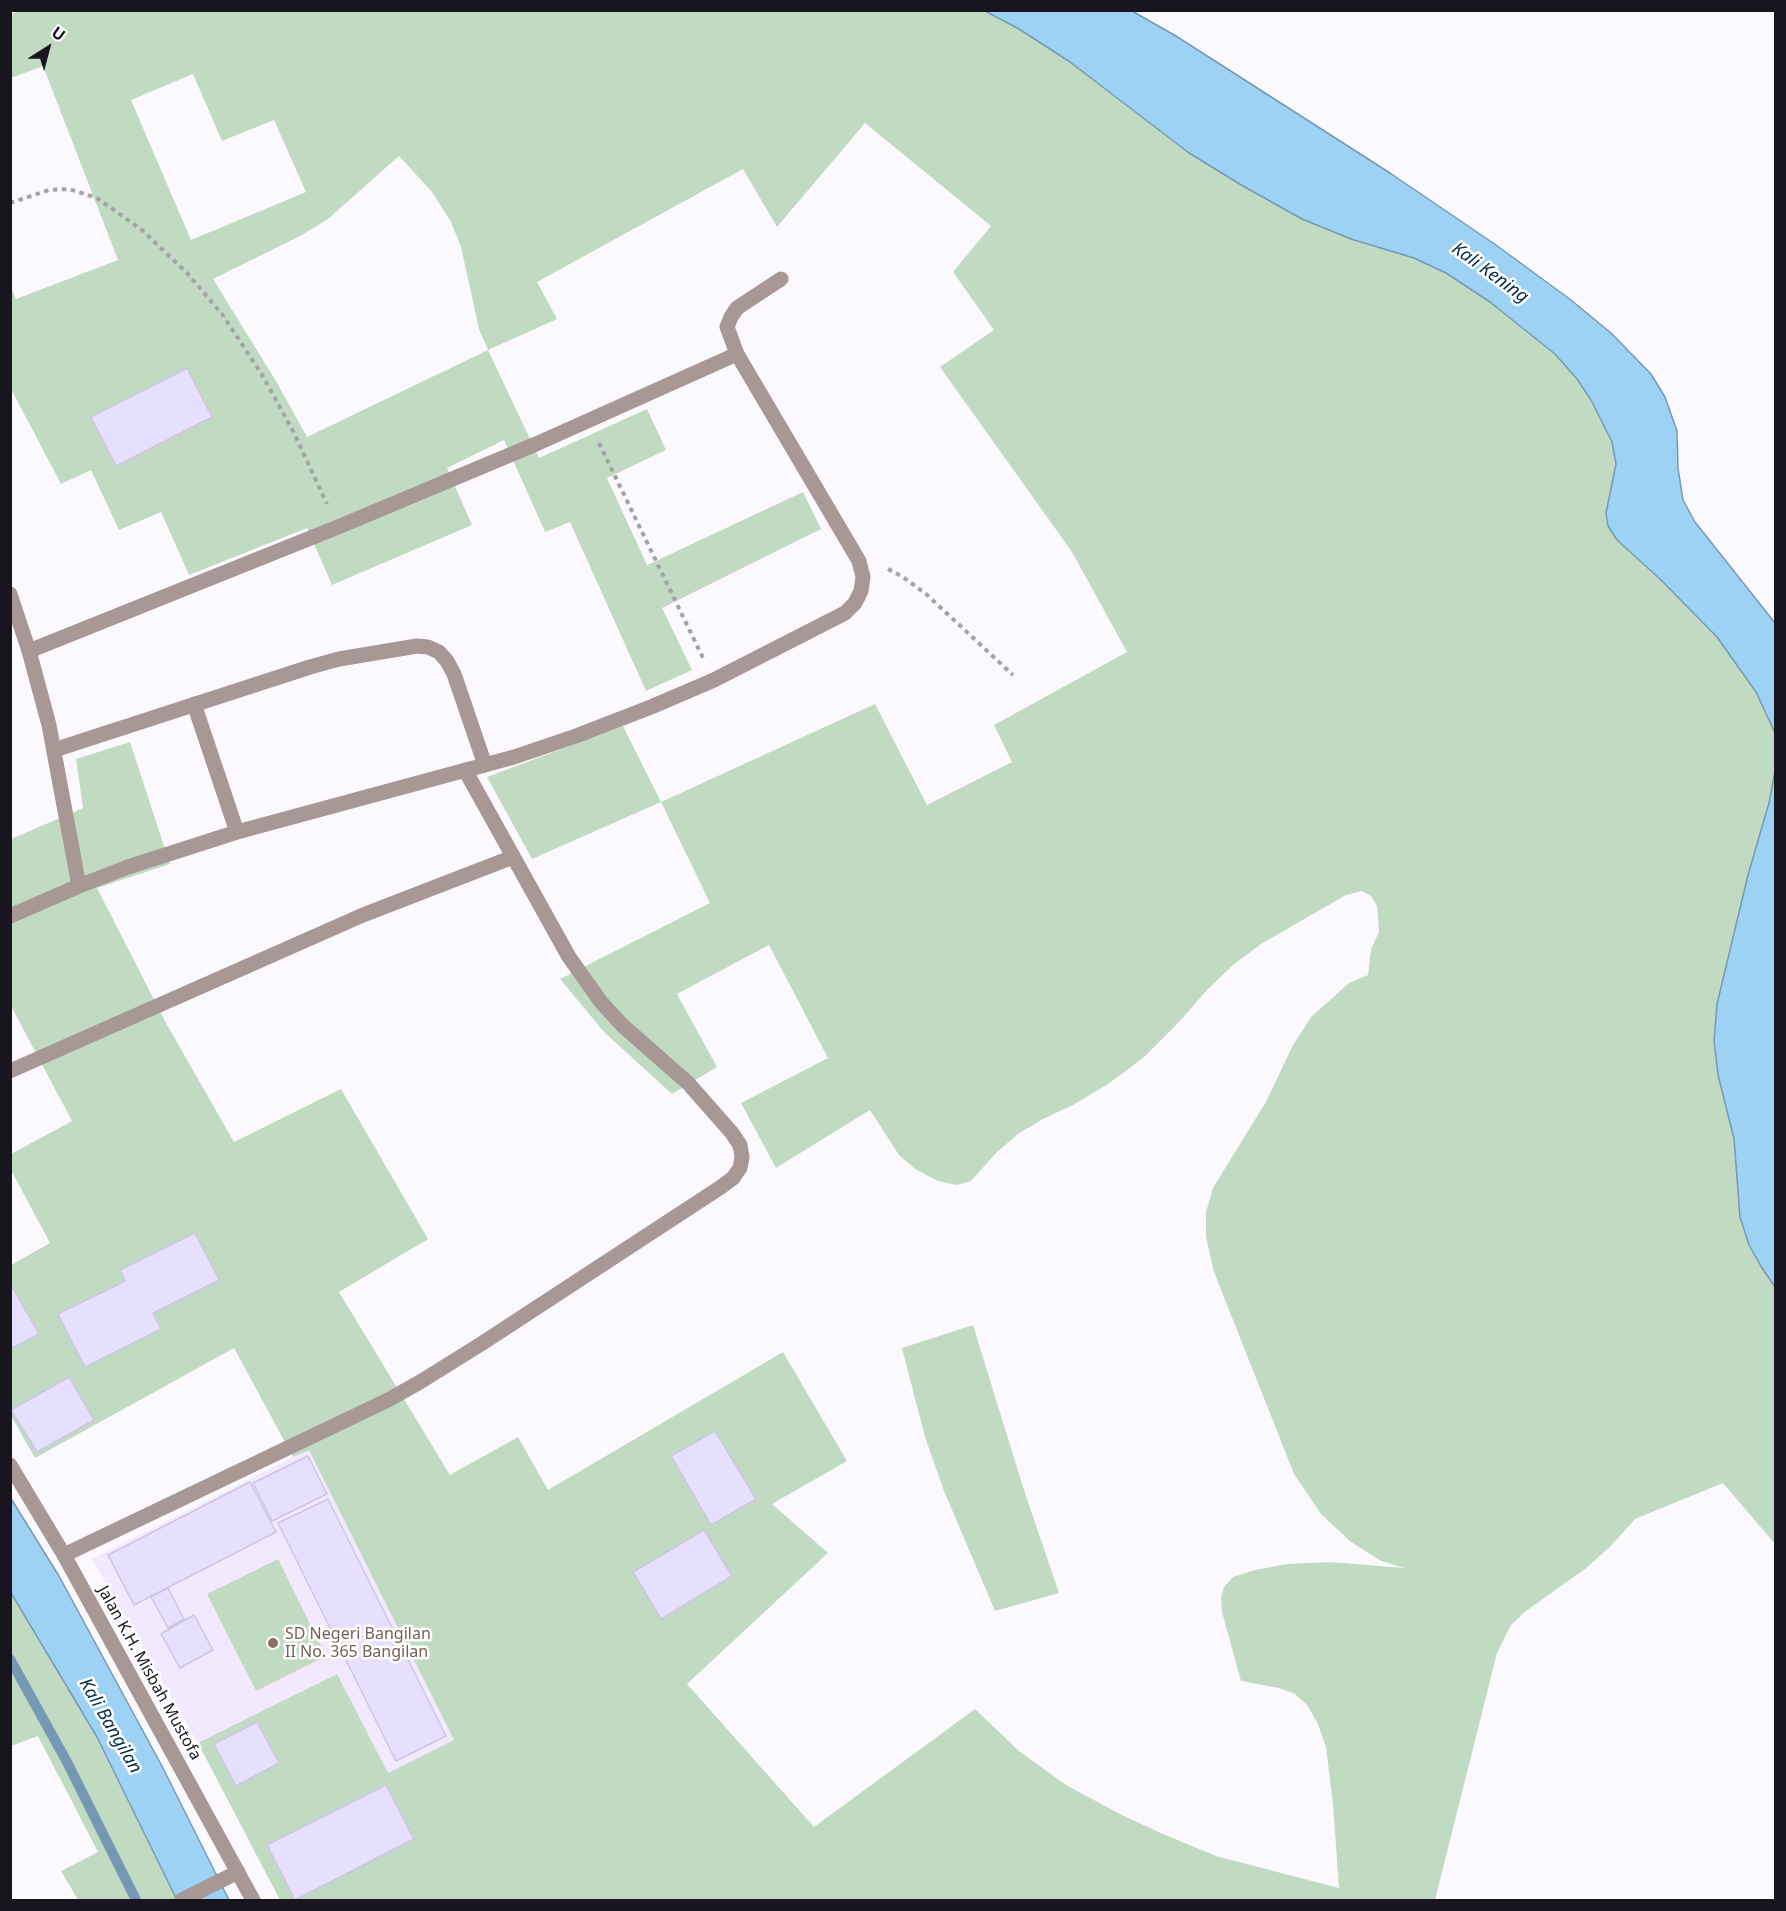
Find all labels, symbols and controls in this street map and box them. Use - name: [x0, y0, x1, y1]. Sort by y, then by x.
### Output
- north arrow: [18, 18, 78, 78]
- text: U: [47, 21, 70, 46]
- water label: Kali Kening: [1448, 238, 1532, 308]
- street label: Jalan K.H. Misbah Mustofa: [93, 1583, 205, 1763]
- place label: SD Negeri Bangilan II No. 365 Bangilan: [285, 1624, 431, 1662]
- marker: SD Negeri Bangilan II No. 365 Bangilan: [266, 1636, 280, 1650]
- water label: Kali Bangilan: [74, 1675, 146, 1777]

